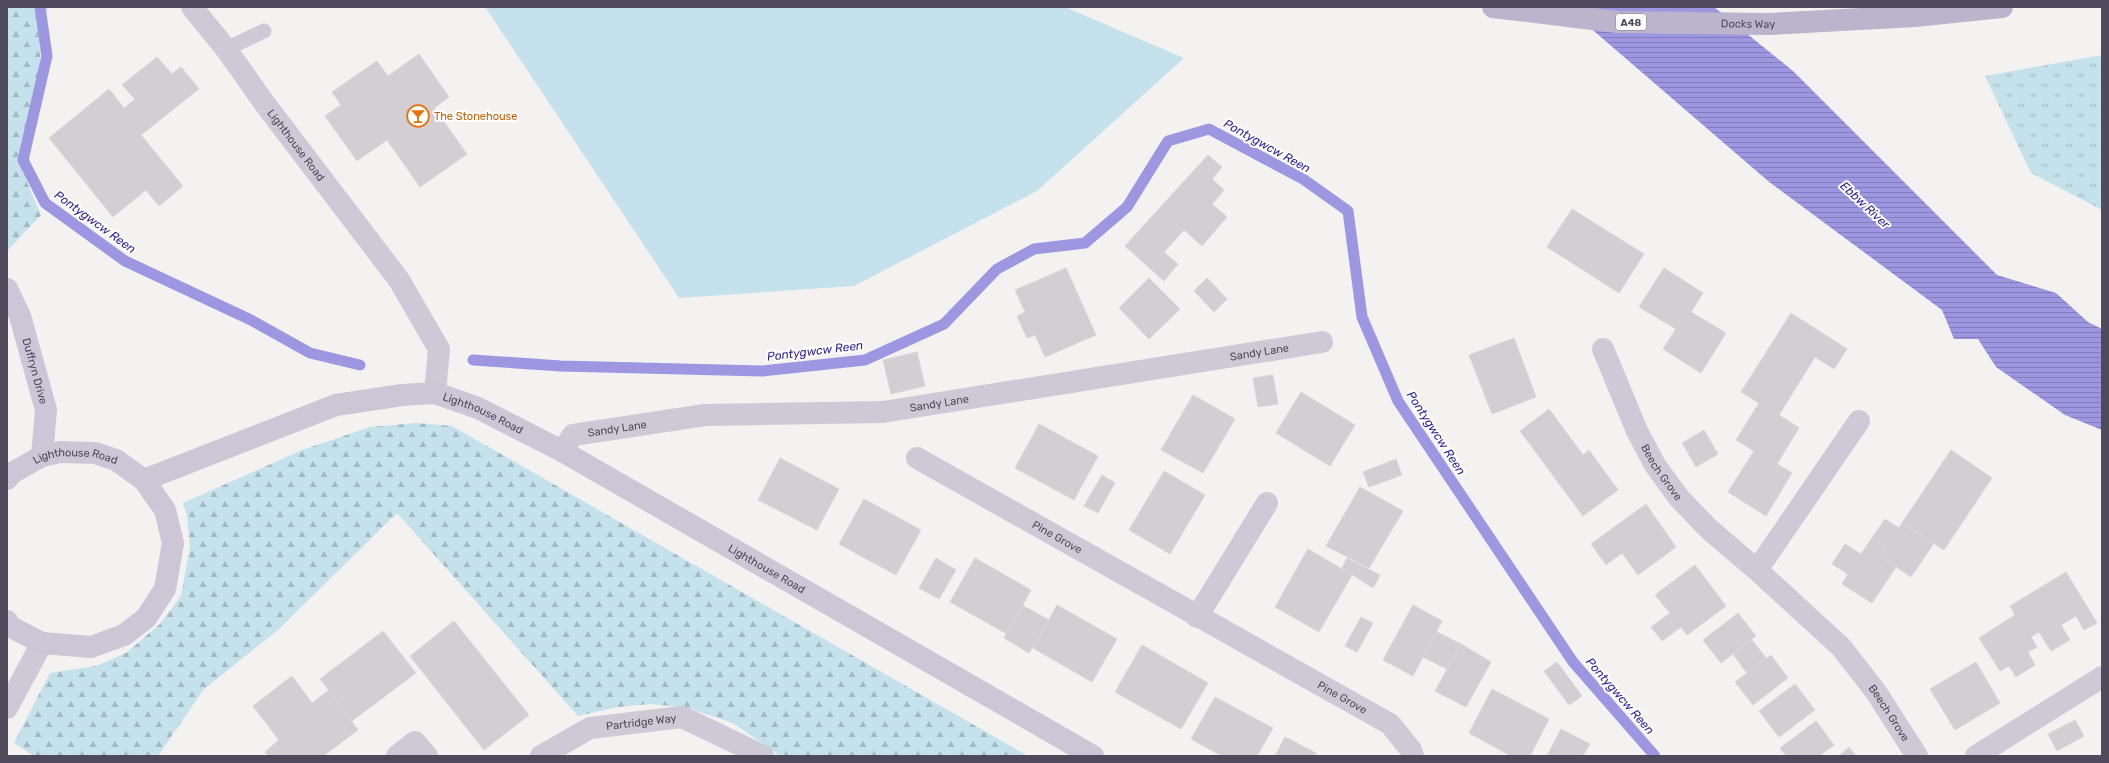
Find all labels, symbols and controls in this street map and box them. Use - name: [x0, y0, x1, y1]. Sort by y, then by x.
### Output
- road number: A48: [1616, 14, 1646, 30]
- street label: Docks Way: [1721, 17, 1776, 31]
- bar icon: The Stonehouse: [405, 103, 431, 129]
- street label: Lighthouse Road: [264, 107, 327, 184]
- place label: The Stonehouse: [434, 110, 517, 123]
- water label: Pontygwcw Reen: [1221, 116, 1313, 176]
- water label: Ebbw River: [1837, 179, 1893, 232]
- water label: Pontygwcw Reen: [52, 188, 138, 256]
- street label: Duffryn Drive: [19, 337, 50, 406]
- water label: Pontygwcw Reen: [766, 338, 864, 364]
- street label: Sandy Lane: [1229, 341, 1290, 364]
- water label: Pontygwcw Reen: [1404, 389, 1468, 477]
- street label: Lighthouse Road: [441, 390, 525, 437]
- street label: Sandy Lane: [909, 392, 970, 415]
- street label: Sandy Lane: [587, 418, 648, 440]
- street label: Beech Grove: [1638, 442, 1685, 503]
- street label: Lighthouse Road: [31, 446, 119, 467]
- street label: Pine Grove: [1030, 518, 1084, 557]
- street label: Lighthouse Road: [726, 542, 807, 596]
- water label: Pontygwcw Reen: [1583, 655, 1657, 737]
- street label: Pine Grove: [1315, 678, 1369, 717]
- street label: Beech Grove: [1866, 682, 1912, 744]
- street label: Partridge Way: [605, 712, 677, 733]

